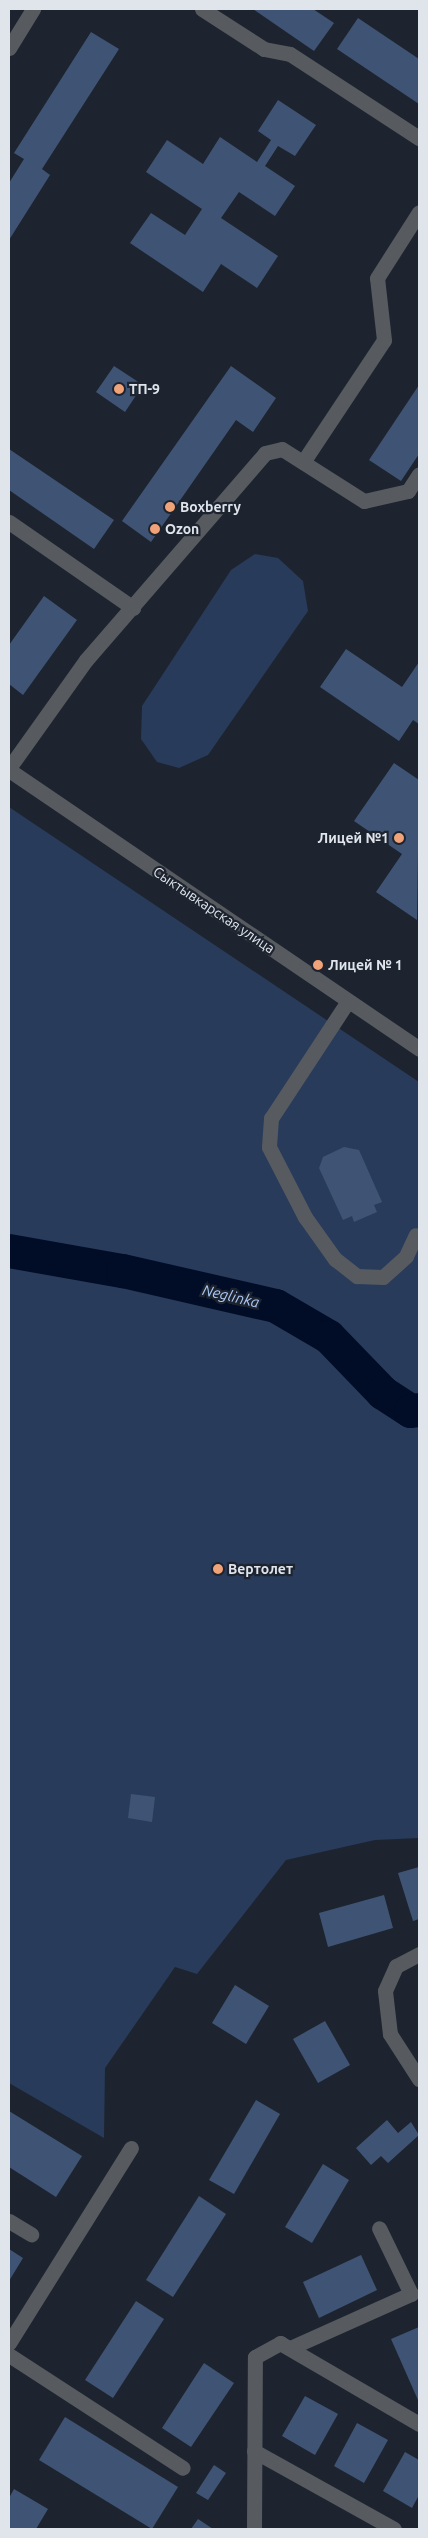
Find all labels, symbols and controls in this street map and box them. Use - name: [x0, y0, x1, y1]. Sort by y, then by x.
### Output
- place label: ТП-9: [129, 381, 160, 397]
- marker: ТП-9: [113, 383, 125, 395]
- place label: Boxberry: [180, 499, 241, 515]
- marker: Boxberry: [164, 501, 176, 513]
- place label: Ozon: [165, 521, 199, 537]
- marker: Ozon: [149, 523, 161, 535]
- place label: Лицей №1: [318, 830, 389, 846]
- marker: Лицей №1: [393, 832, 405, 844]
- street label: Сыктывкарская улица: [150, 863, 278, 957]
- place label: Лицей № 1: [328, 957, 403, 973]
- marker: Лицей № 1: [312, 959, 324, 971]
- water label: Neglinka: [201, 1281, 261, 1311]
- place label: Вертолет: [228, 1561, 293, 1577]
- marker: Вертолет: [212, 1563, 224, 1575]

